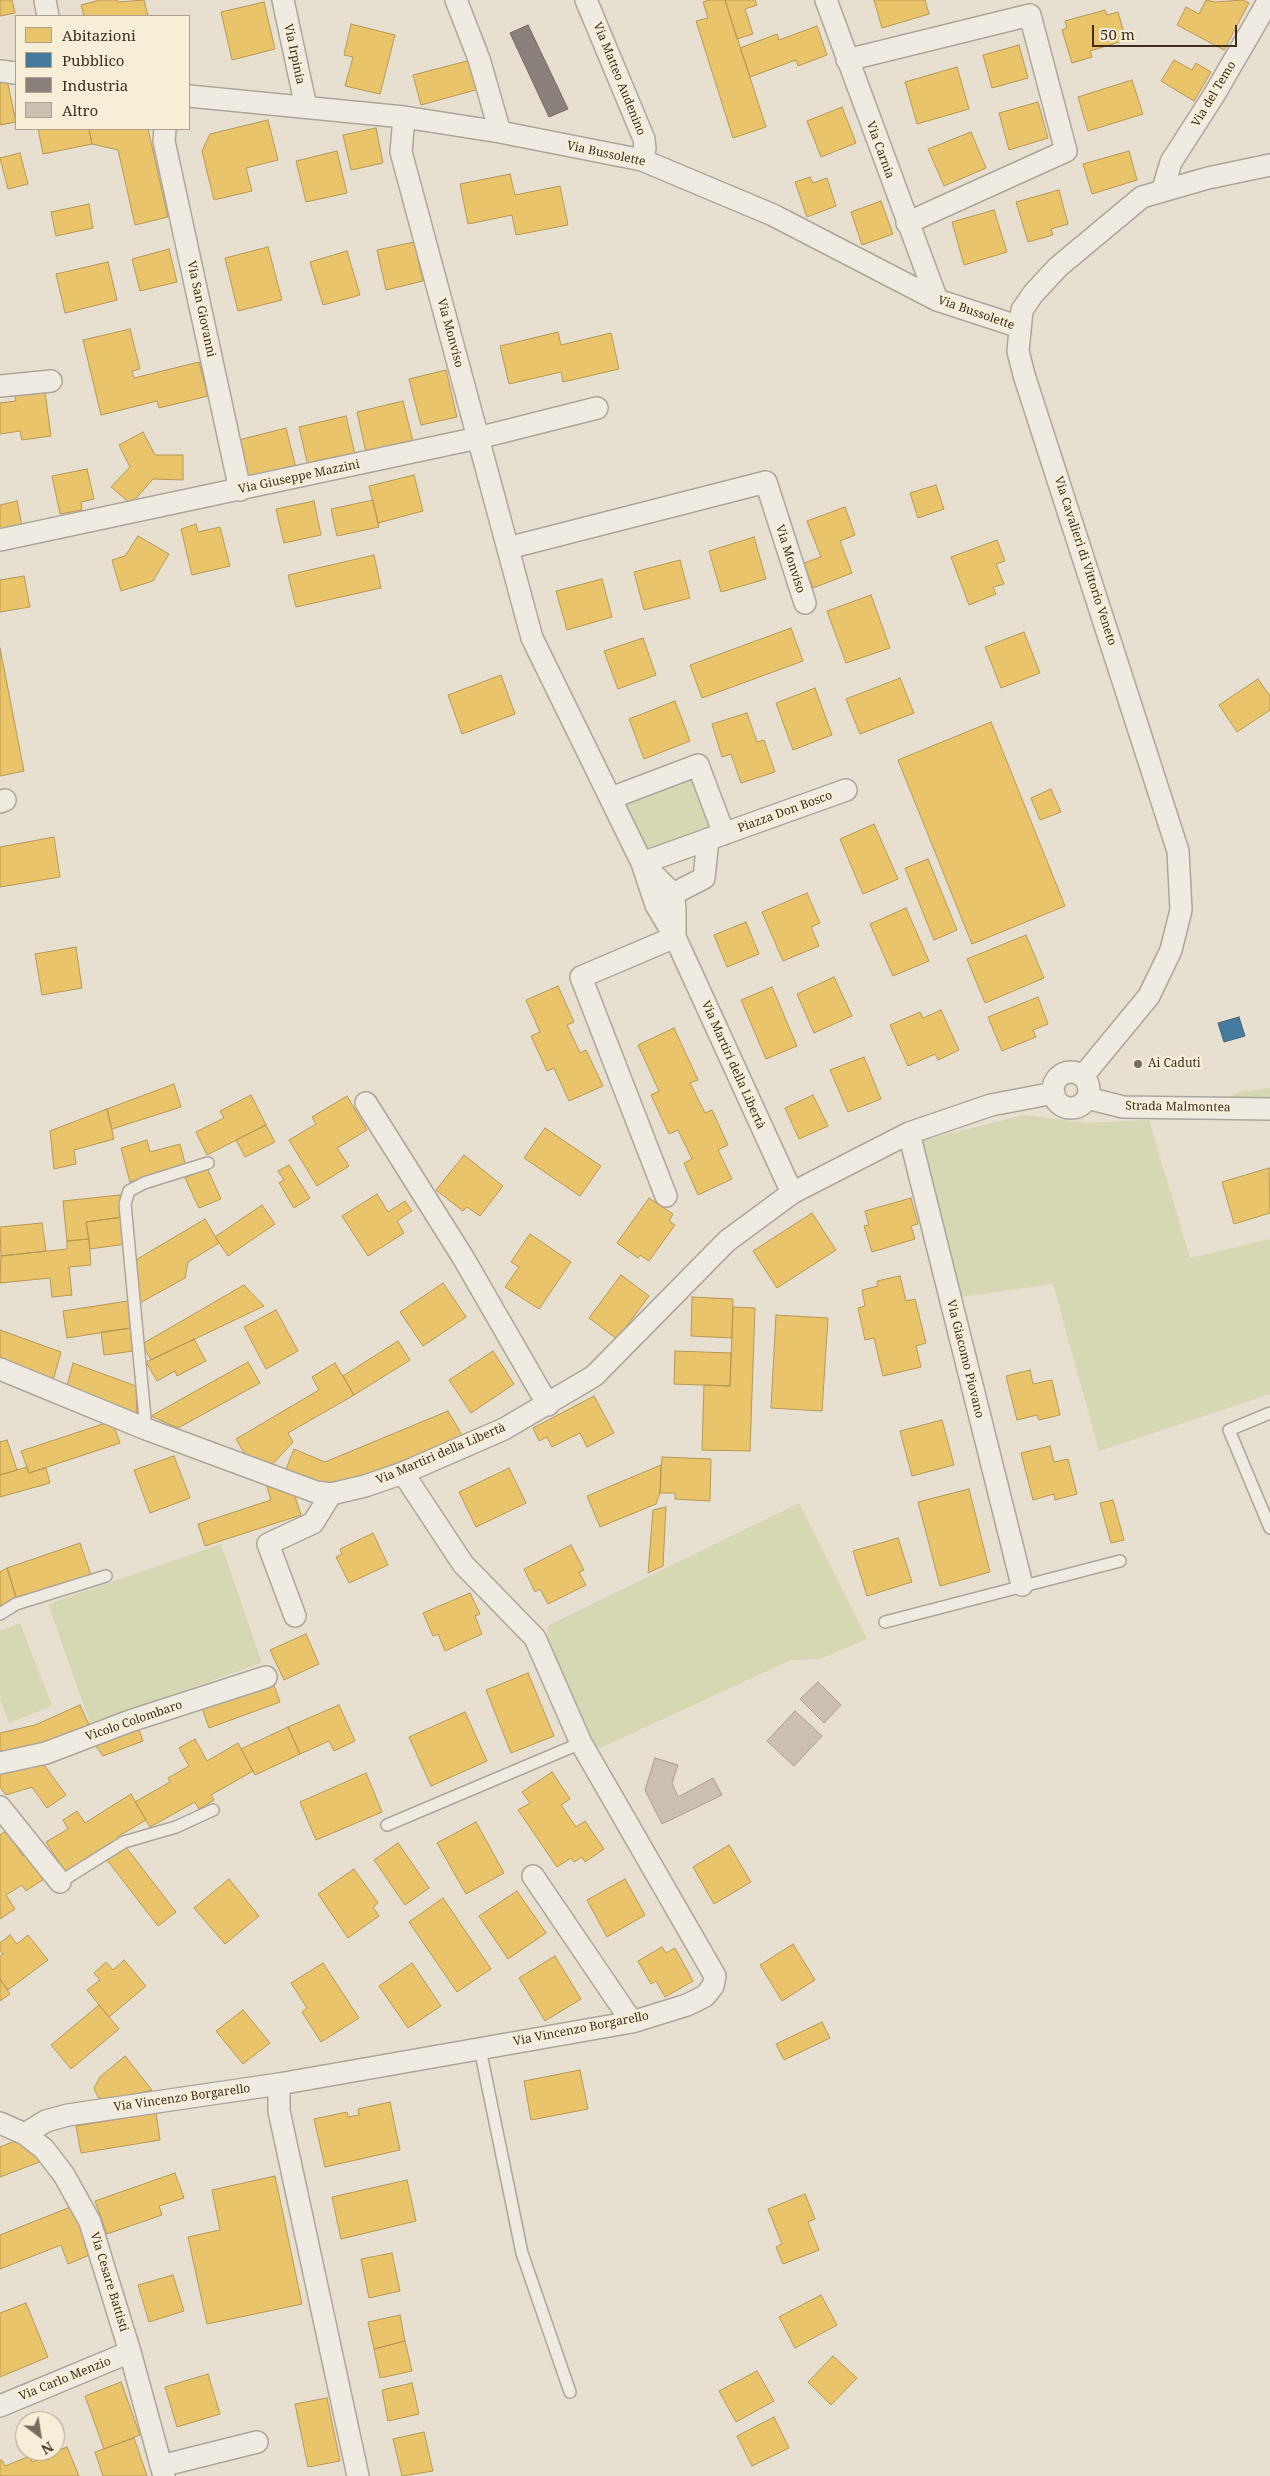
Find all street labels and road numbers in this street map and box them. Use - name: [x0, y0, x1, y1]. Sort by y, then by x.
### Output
- street label: Via Matteo Audenino: [590, 20, 648, 138]
- street label: Via Irpinia: [281, 22, 307, 86]
- street label: Via del Temo: [1189, 59, 1239, 129]
- street label: Via Carnia: [863, 119, 897, 181]
- street label: Via Bussolette: [565, 139, 647, 169]
- street label: Via San Giovanni: [184, 259, 218, 359]
- street label: Via Bussolette: [936, 293, 1016, 333]
- street label: Via Monviso: [434, 297, 466, 369]
- street label: Via Giuseppe Mazzini: [237, 457, 361, 497]
- street label: Via Cavalieri di Vittorio Veneto: [1051, 475, 1119, 647]
- street label: Via Monviso: [772, 523, 808, 595]
- street label: Piazza Don Bosco: [736, 788, 834, 836]
- street label: Via Martiri della Libertà: [698, 999, 768, 1131]
- street label: Strada Malmontea: [1125, 1099, 1231, 1115]
- street label: Via Giacomo Piovano: [943, 1298, 987, 1420]
- street label: Via Martiri della Libertà: [374, 1420, 508, 1488]
- street label: Vicolo Colombaro: [84, 1698, 184, 1744]
- street label: Via Vincenzo Borgarello: [512, 2009, 650, 2049]
- street label: Via Vincenzo Borgarello: [113, 2081, 251, 2115]
- street label: Via Cesare Battisti: [87, 2230, 131, 2334]
- street label: Via Carlo Menzio: [17, 2354, 113, 2404]

